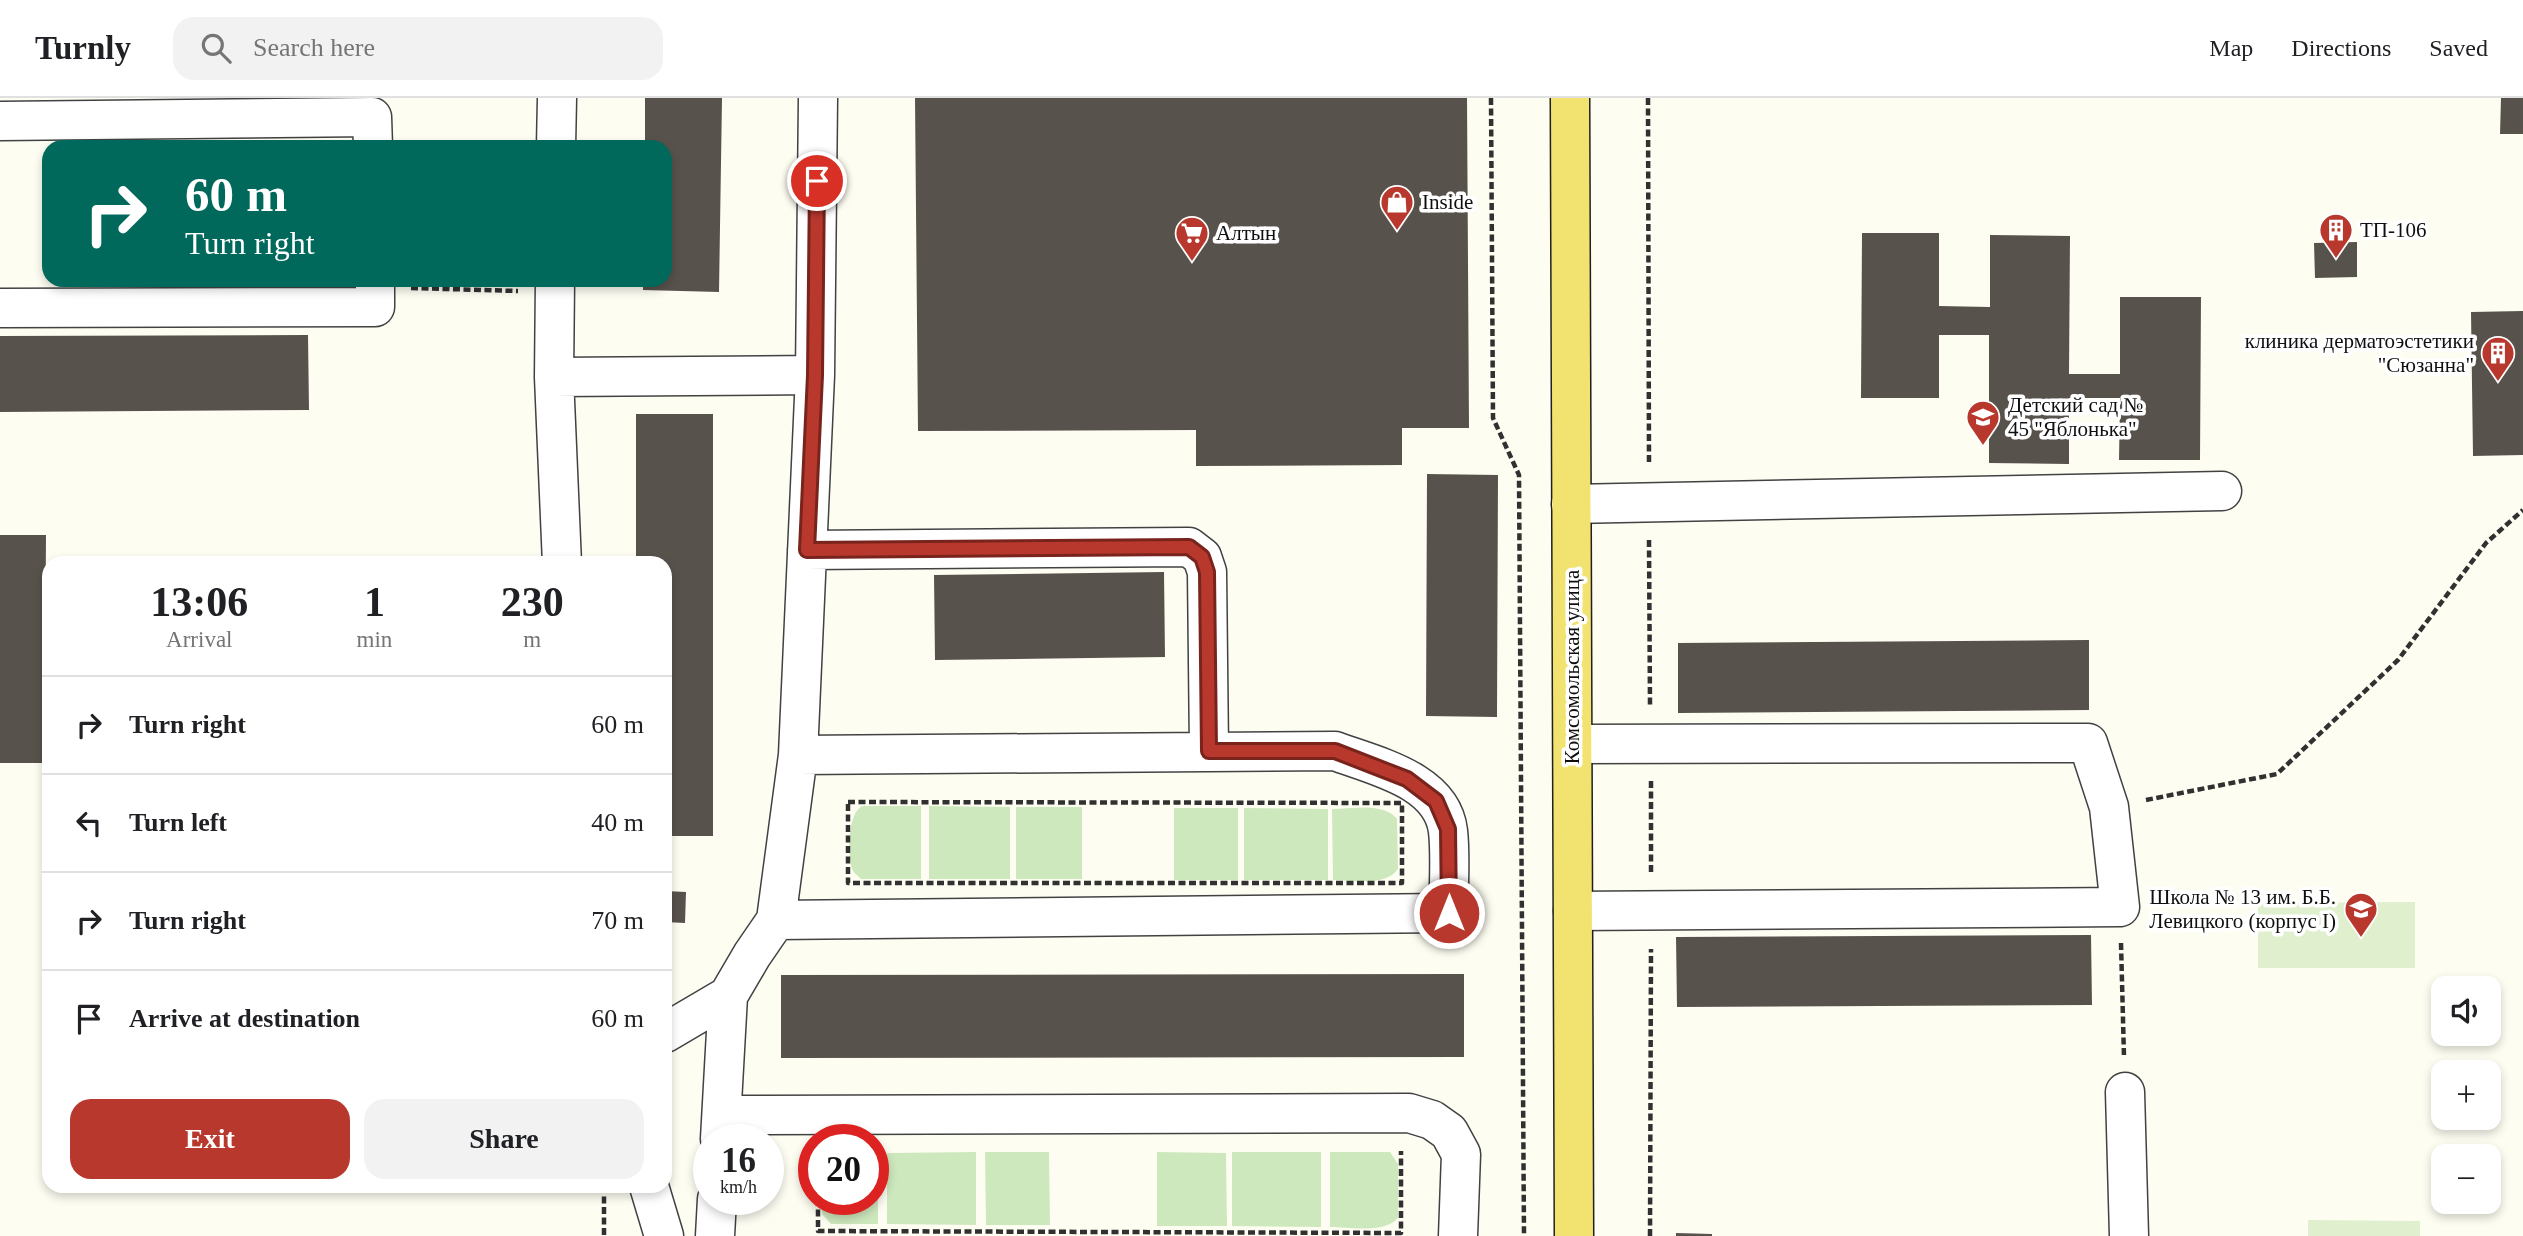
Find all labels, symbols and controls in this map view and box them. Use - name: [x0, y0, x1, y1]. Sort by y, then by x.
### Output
- search box: [173, 17, 663, 80]
- icon: search: [197, 29, 235, 67]
- text: Turnly: [35, 30, 131, 66]
- text: Search here: [253, 33, 375, 62]
- text: Map: [2209, 35, 2253, 61]
- text: Directions: [2291, 35, 2391, 61]
- text: Saved: [2429, 35, 2488, 61]
- pin: [787, 151, 847, 211]
- icon: arrive: [798, 162, 836, 200]
- text: 60 m: [185, 167, 287, 222]
- icon: right: [70, 168, 161, 259]
- shop icon: Inside: [1378, 183, 1416, 232]
- place label: Inside: [1422, 190, 1473, 214]
- building icon: ТП-106: [2317, 211, 2355, 260]
- supermarket icon: Алтын: [1173, 214, 1211, 263]
- place label: ТП-106: [2360, 218, 2427, 242]
- place label: Алтын: [1216, 221, 1276, 245]
- text: Turn right: [185, 225, 315, 261]
- place label: клиника дерматоэстетики "Сюзанна": [2245, 329, 2474, 377]
- building icon: клиника дерматоэстетики "Сюзанна": [2479, 334, 2517, 383]
- place label: Детский сад № 45 "Яблонька": [2008, 393, 2143, 441]
- school or university icon: Детский сад № 45 "Яблонька": [1964, 398, 2002, 447]
- street label: Комсомольская улица: [1560, 569, 1584, 764]
- text: 13:06: [150, 579, 248, 625]
- text: 1: [364, 579, 385, 625]
- text: 230: [501, 579, 564, 625]
- text: Arrival: [166, 627, 233, 652]
- text: min: [357, 627, 392, 652]
- text: m: [523, 627, 541, 652]
- icon: right: [70, 706, 108, 744]
- text: Turn right: [129, 710, 246, 739]
- text: 60 m: [591, 710, 644, 739]
- icon: left: [70, 804, 108, 842]
- text: Turn left: [129, 808, 227, 837]
- text: 40 m: [591, 808, 644, 837]
- position arrow: [1412, 876, 1486, 950]
- place label: Школа № 13 им. Б.Б. Левицкого (корпус I): [2149, 885, 2336, 933]
- school or university icon: Школа № 13 им. Б.Б. Левицкого (корпус I): [2342, 890, 2380, 939]
- icon: right: [70, 902, 108, 940]
- text: Turn right: [129, 906, 246, 935]
- text: 70 m: [591, 906, 644, 935]
- map controls: [2431, 976, 2501, 1214]
- button: sound: [2431, 976, 2501, 1046]
- icon: arrive: [70, 1000, 108, 1038]
- text: Arrive at destination: [129, 1004, 360, 1033]
- text: 60 m: [591, 1004, 644, 1033]
- button: +: [2431, 1060, 2501, 1130]
- button: Exit: [70, 1099, 350, 1179]
- button: Share: [364, 1099, 644, 1179]
- speed limit sign: 20: [798, 1124, 889, 1215]
- text: 16: [721, 1141, 756, 1180]
- button: −: [2431, 1144, 2501, 1214]
- text: km/h: [720, 1177, 757, 1197]

